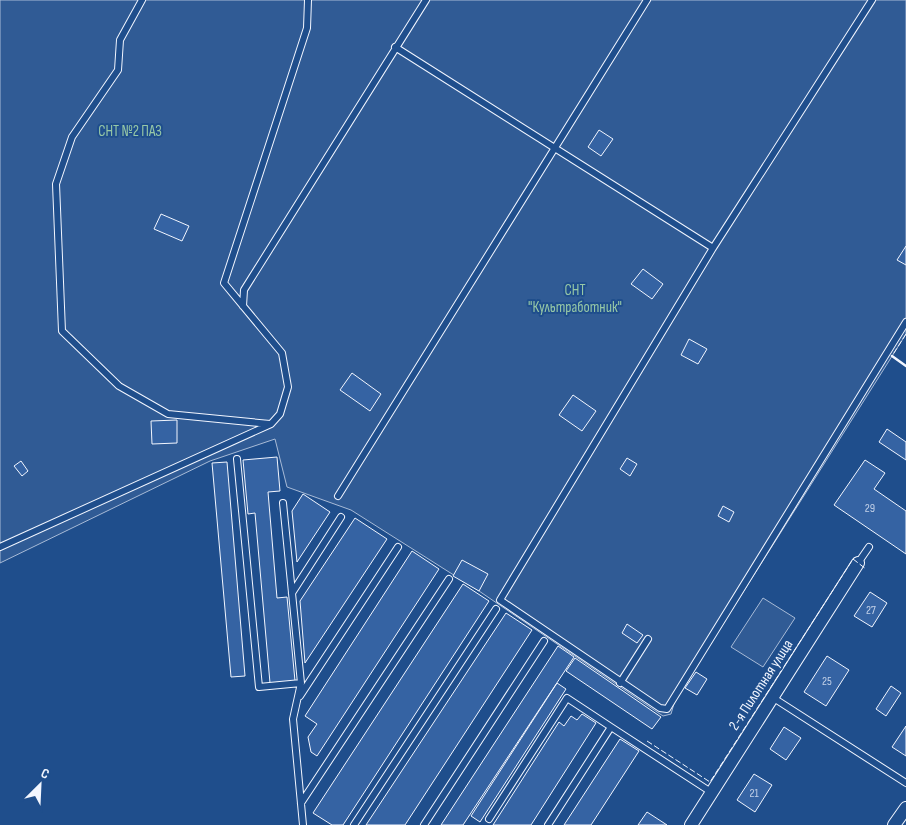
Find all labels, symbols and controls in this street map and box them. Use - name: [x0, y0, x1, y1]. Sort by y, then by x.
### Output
- park label: СНТ №2 ПАЗ: [98, 122, 162, 141]
- park label: СНТ "Культработник": [528, 281, 622, 317]
- house number: 29: [865, 501, 875, 516]
- house number: 27: [866, 603, 876, 618]
- street label: 2-я Пилотная улица: [725, 636, 798, 734]
- house number: 25: [822, 674, 832, 689]
- north arrow: [15, 760, 65, 810]
- text: С: [38, 764, 52, 783]
- house number: 21: [749, 786, 759, 801]

